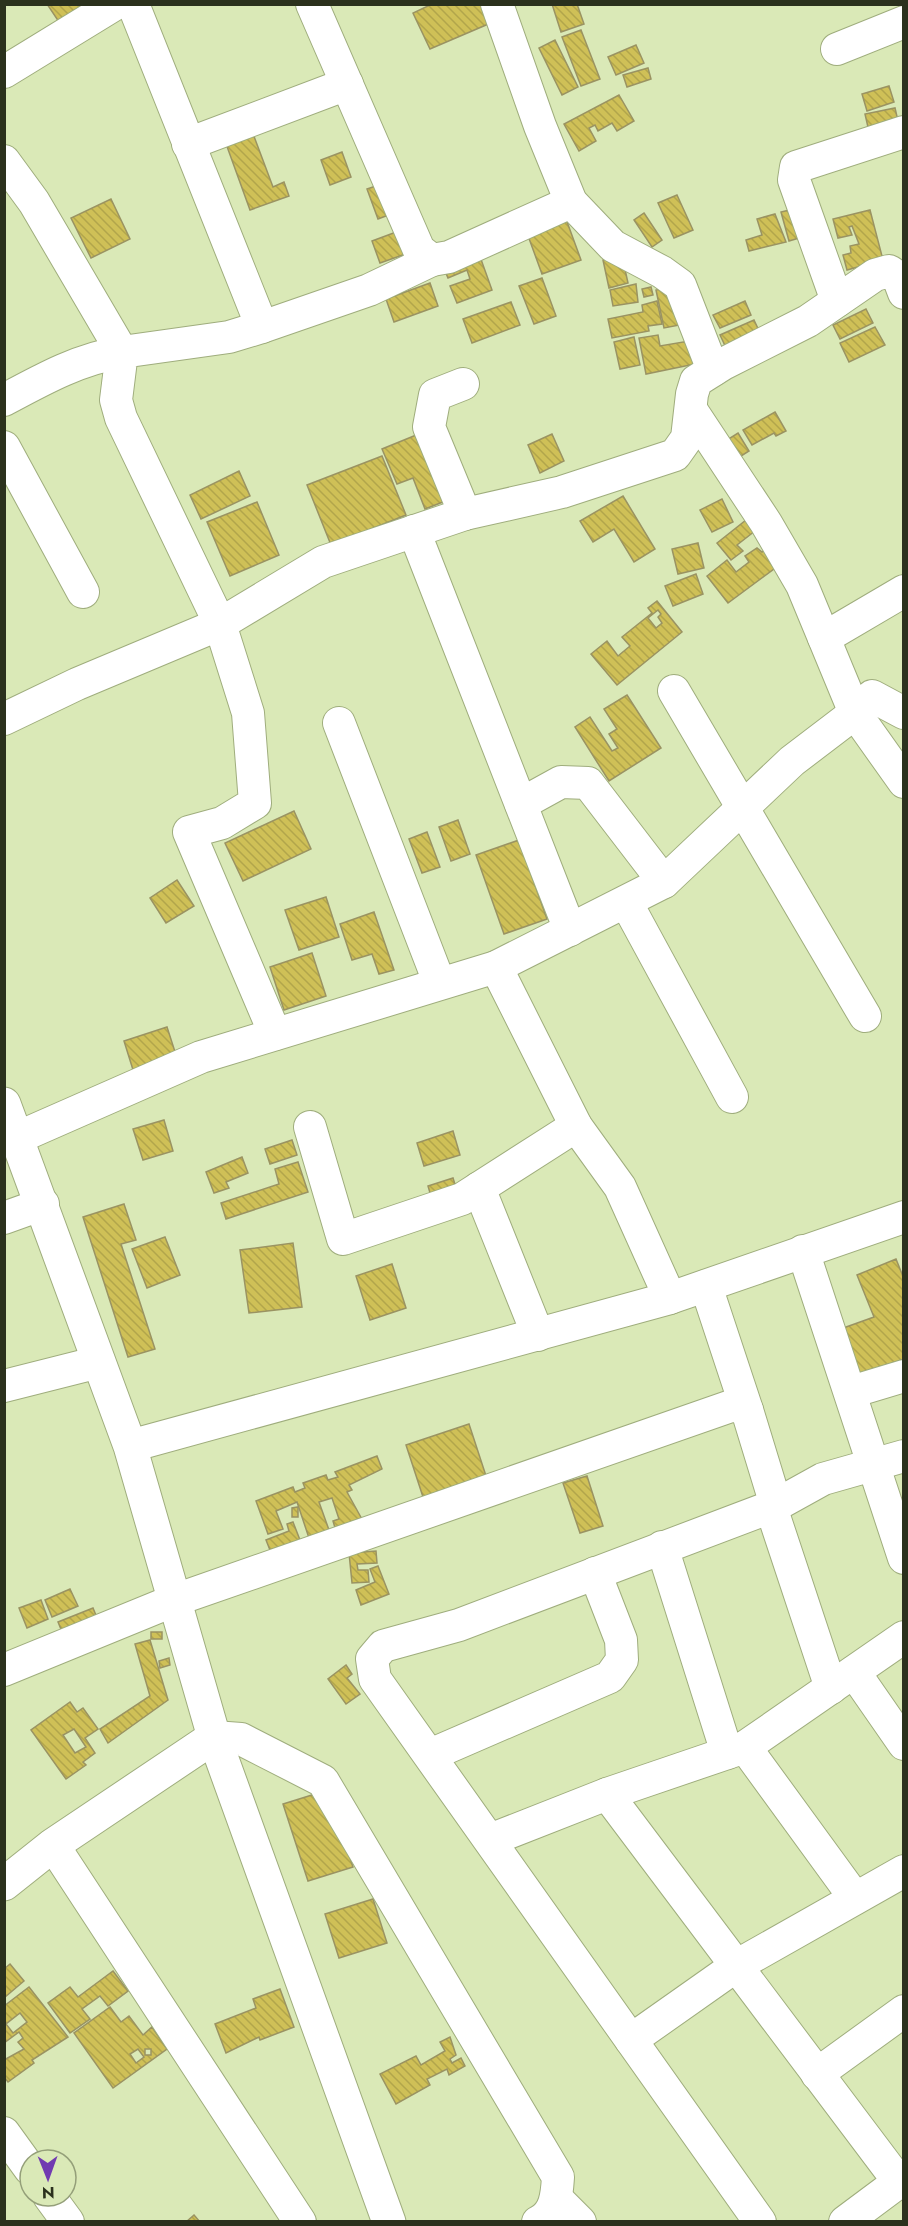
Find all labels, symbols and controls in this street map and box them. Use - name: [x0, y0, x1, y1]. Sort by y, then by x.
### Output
- north arrow: [18, 2148, 78, 2208]
- text: N: [42, 2181, 55, 2204]

